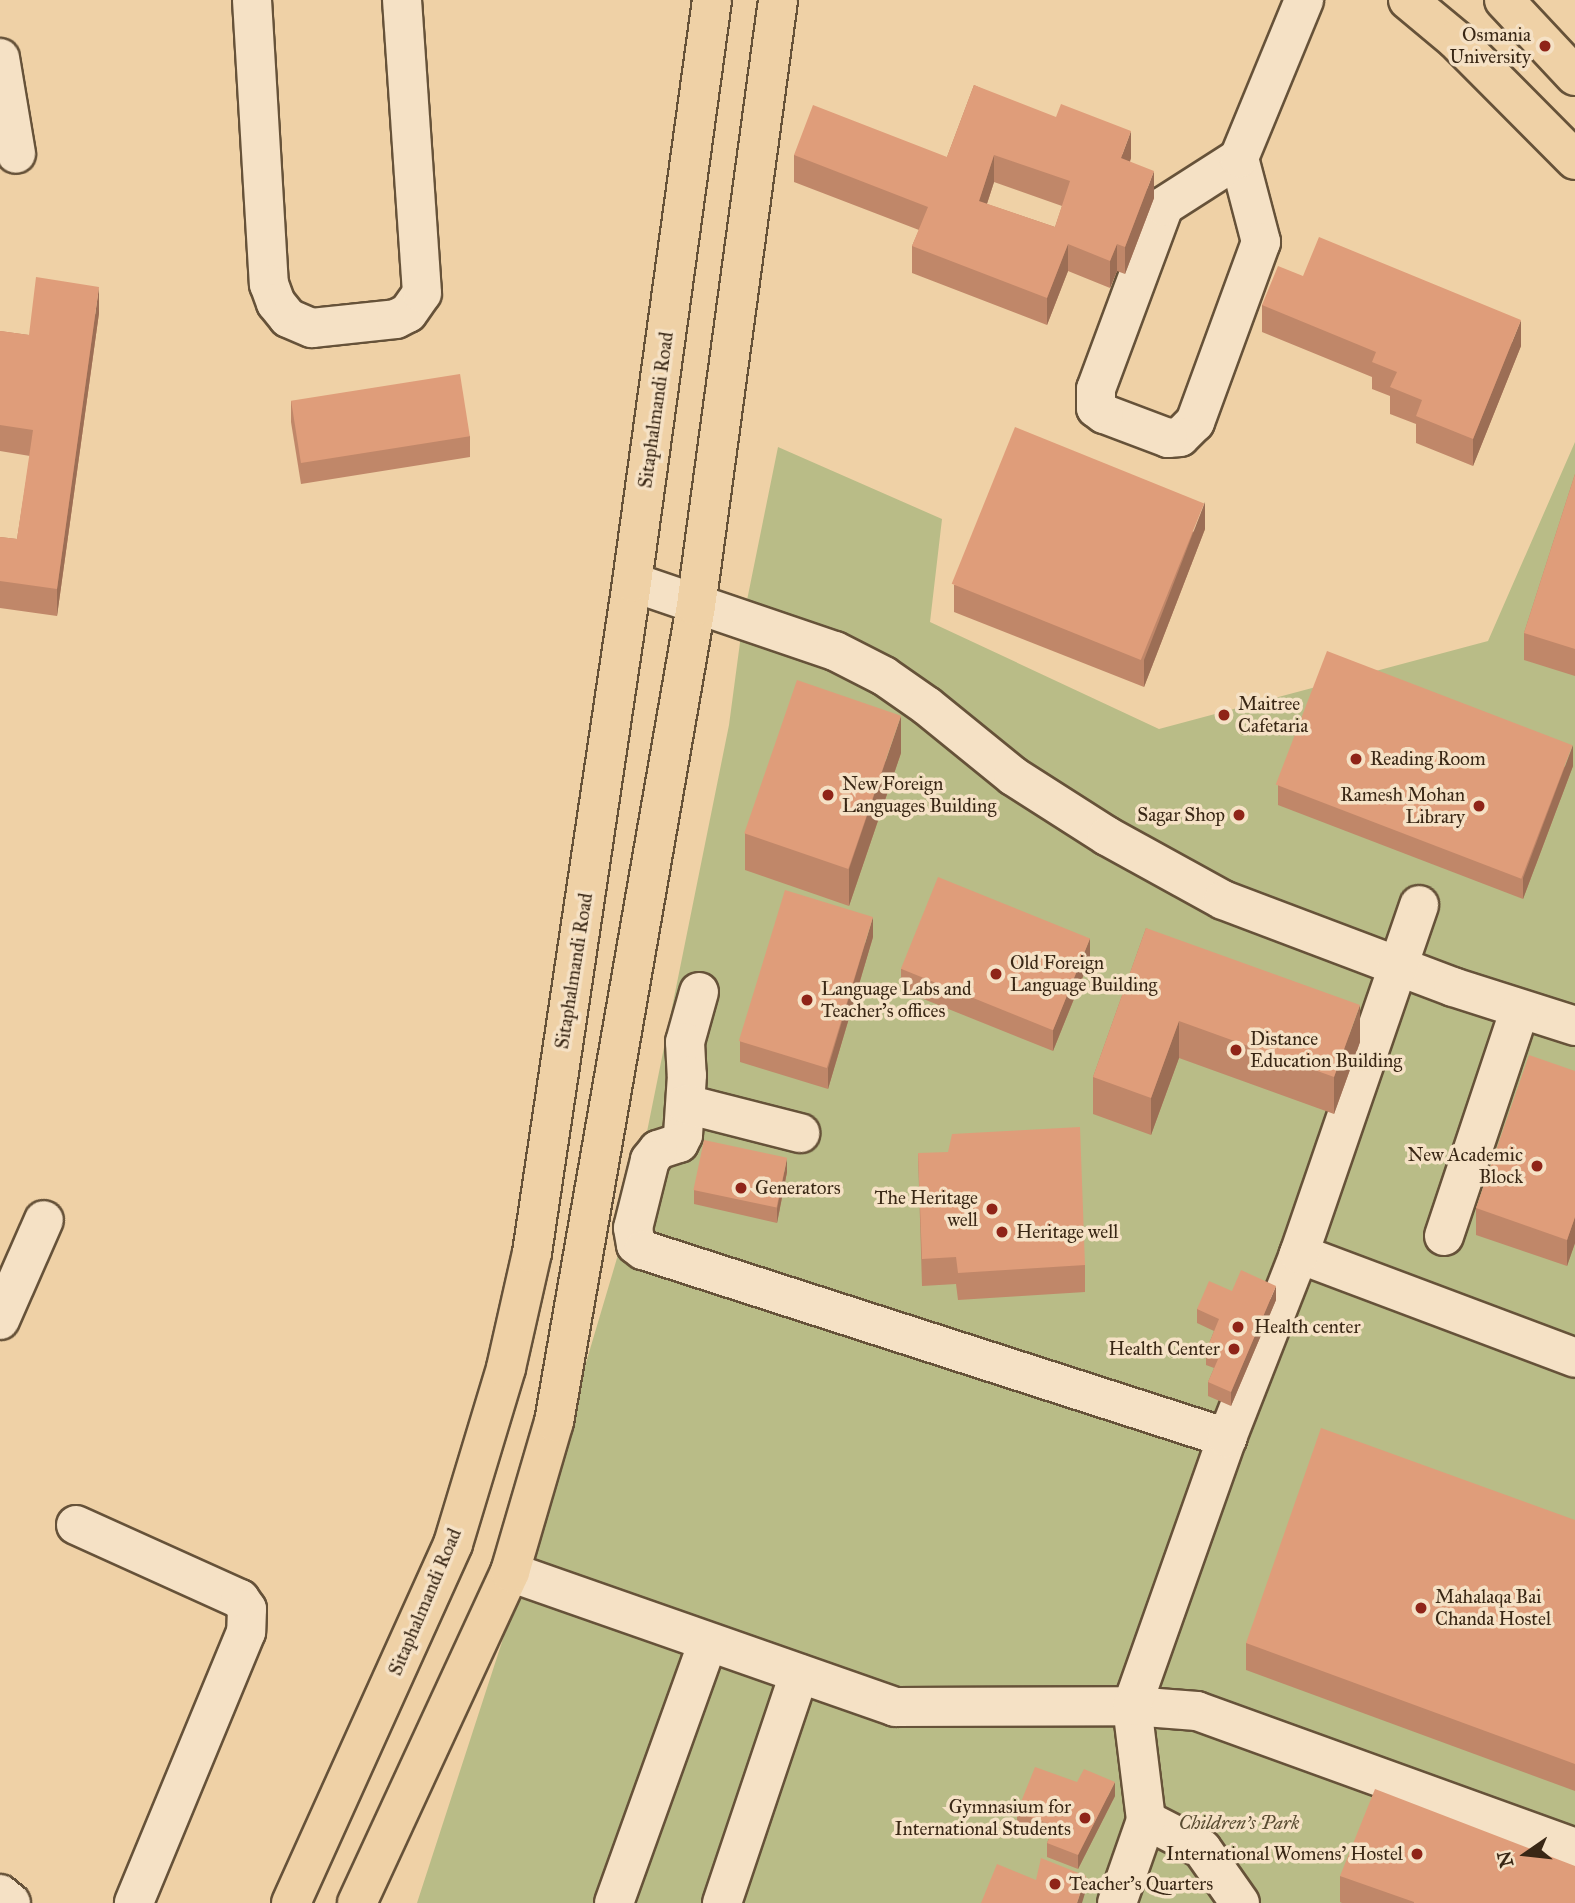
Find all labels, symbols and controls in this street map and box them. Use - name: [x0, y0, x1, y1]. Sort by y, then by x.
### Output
- place label: Osmania University: [1450, 24, 1531, 68]
- marker: Osmania University: [1537, 38, 1553, 54]
- street label: Sitaphalmandi Road: [634, 330, 678, 490]
- place label: Maitree Cafetaria: [1238, 693, 1308, 737]
- marker: Maitree Cafetaria: [1216, 707, 1232, 723]
- place label: Reading Room: [1370, 748, 1486, 770]
- marker: Reading Room: [1348, 751, 1364, 767]
- place label: New Foreign Languages Building: [842, 773, 996, 817]
- place label: Ramesh Mohan Library: [1340, 784, 1465, 828]
- marker: New Foreign Languages Building: [820, 787, 836, 803]
- marker: Ramesh Mohan Library: [1471, 798, 1487, 814]
- place label: Sagar Shop: [1137, 804, 1225, 826]
- marker: Sagar Shop: [1231, 807, 1247, 823]
- street label: Sitaphalmandi Road: [550, 891, 598, 1051]
- place label: Old Foreign Language Building: [1010, 952, 1157, 996]
- marker: Old Foreign Language Building: [988, 966, 1004, 982]
- place label: Language Labs and Teacher's offices: [821, 978, 972, 1022]
- marker: Language Labs and Teacher's offices: [799, 992, 815, 1008]
- place label: Distance Education Building: [1250, 1028, 1402, 1072]
- marker: Distance Education Building: [1228, 1042, 1244, 1058]
- place label: New Academic Block: [1407, 1144, 1523, 1188]
- marker: New Academic Block: [1529, 1158, 1545, 1174]
- place label: Generators: [755, 1177, 841, 1199]
- marker: Generators: [733, 1180, 749, 1196]
- place label: The Heritage well: [875, 1187, 978, 1231]
- marker: The Heritage well: [984, 1201, 1000, 1217]
- place label: Heritage well: [1016, 1221, 1118, 1243]
- marker: Heritage well: [994, 1224, 1010, 1240]
- place label: Health center: [1254, 1316, 1361, 1338]
- marker: Health center: [1228, 1317, 1248, 1337]
- place label: Health Center: [1109, 1338, 1220, 1360]
- marker: Health Center: [1226, 1341, 1242, 1357]
- street label: Sitaphalmandi Road: [384, 1525, 466, 1679]
- place label: Mahalaqa Bai Chanda Hostel: [1435, 1586, 1551, 1630]
- marker: Mahalaqa Bai Chanda Hostel: [1413, 1600, 1429, 1616]
- place label: Gymnasium for International Students: [894, 1796, 1071, 1840]
- marker: Gymnasium for International Students: [1077, 1810, 1093, 1826]
- park label: Children's Park: [1179, 1812, 1299, 1834]
- north arrow: [1491, 1819, 1561, 1889]
- place label: International Womens' Hostel: [1166, 1843, 1403, 1865]
- marker: International Womens' Hostel: [1409, 1846, 1425, 1862]
- text: N: [1492, 1849, 1518, 1870]
- place label: Teacher's Quarters: [1069, 1873, 1213, 1895]
- marker: Teacher's Quarters: [1047, 1876, 1063, 1892]

